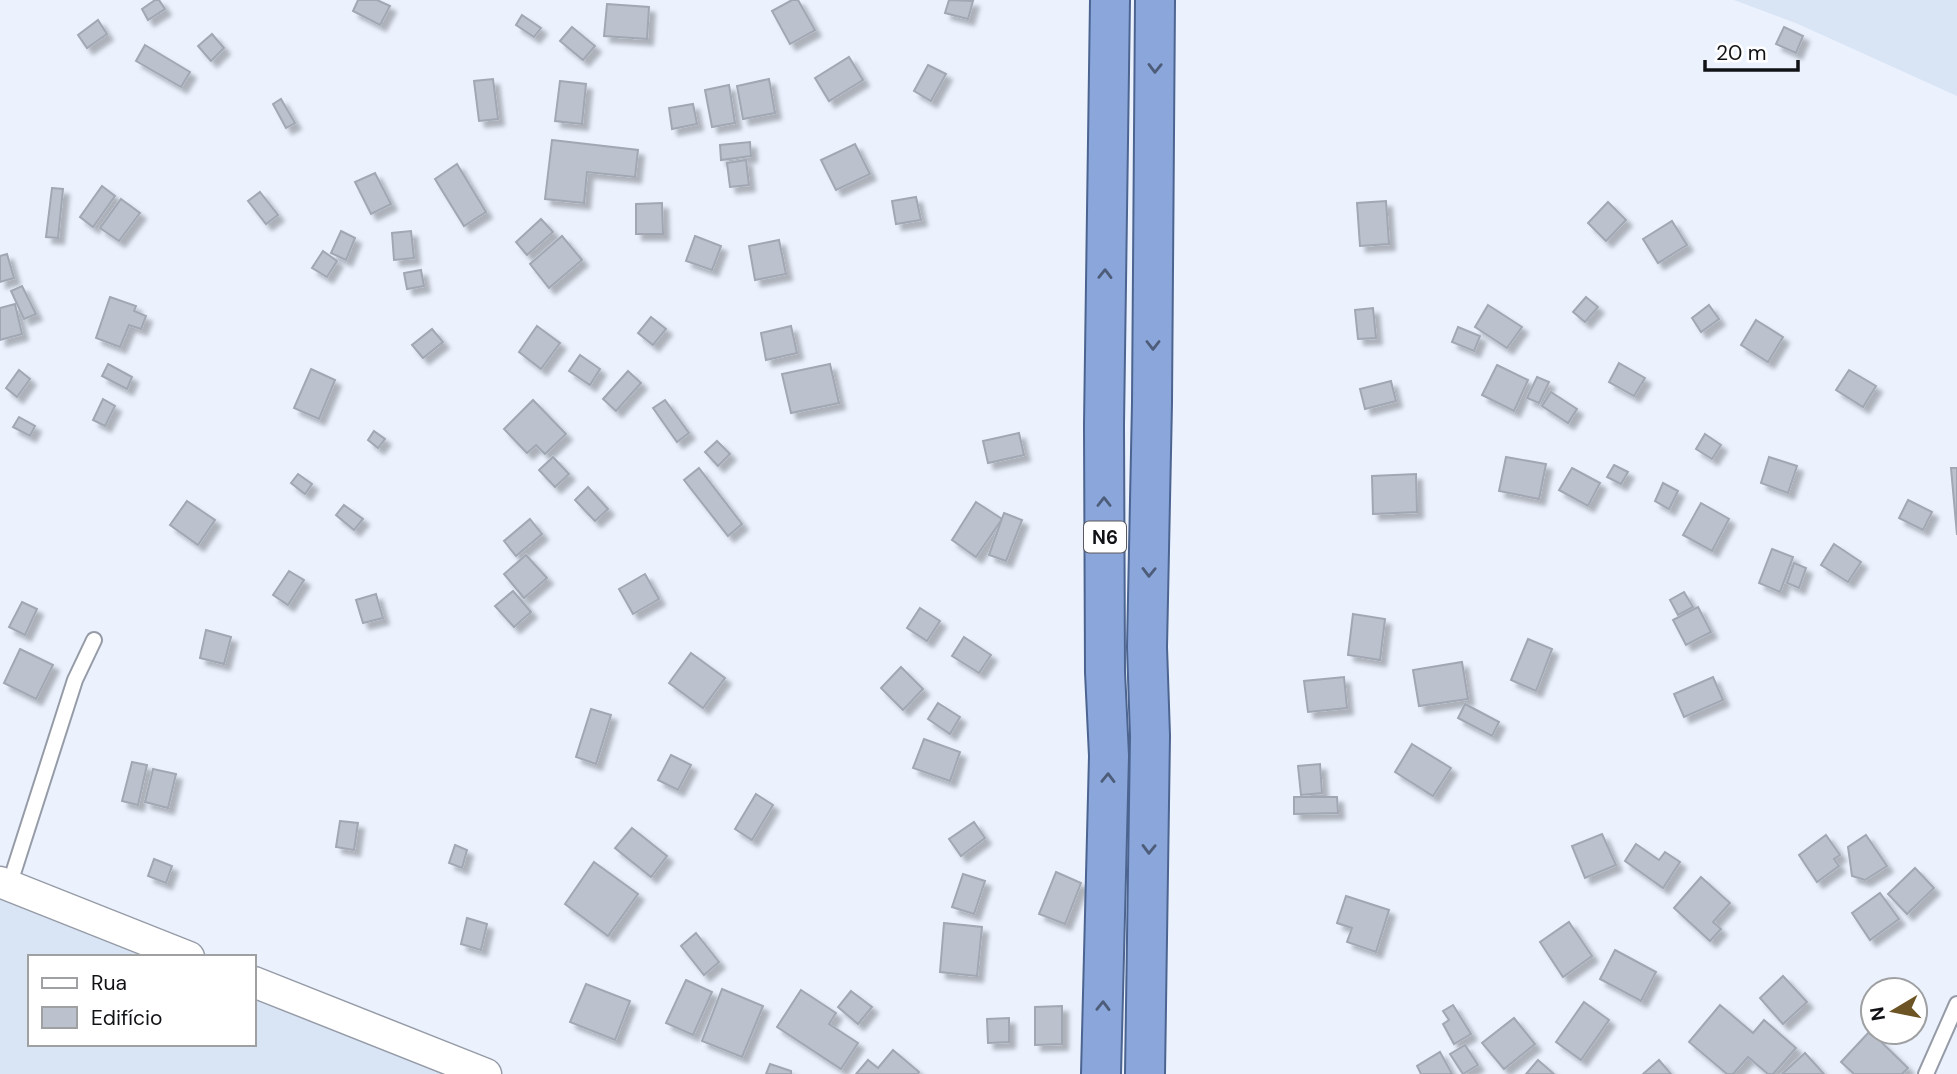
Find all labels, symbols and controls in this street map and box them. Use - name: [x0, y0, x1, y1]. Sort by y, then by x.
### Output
- scale bar: [1705, 28, 1798, 72]
- text: 20 m: [1716, 39, 1767, 67]
- one-way arrow: [1147, 63, 1162, 74]
- one-way arrow: [1098, 269, 1113, 280]
- one-way arrow: [1145, 340, 1161, 350]
- one-way arrow: [1096, 496, 1112, 507]
- road number: N6: [1084, 522, 1126, 552]
- one-way arrow: [1141, 567, 1157, 578]
- one-way arrow: [1100, 773, 1116, 783]
- one-way arrow: [1141, 843, 1156, 854]
- legend: [28, 955, 256, 1046]
- text: Rua: [91, 969, 127, 997]
- north arrow: [1859, 976, 1929, 1046]
- one-way arrow: [1095, 1000, 1110, 1011]
- text: Edifício: [91, 1004, 162, 1032]
- text: N: [1864, 1005, 1891, 1023]

